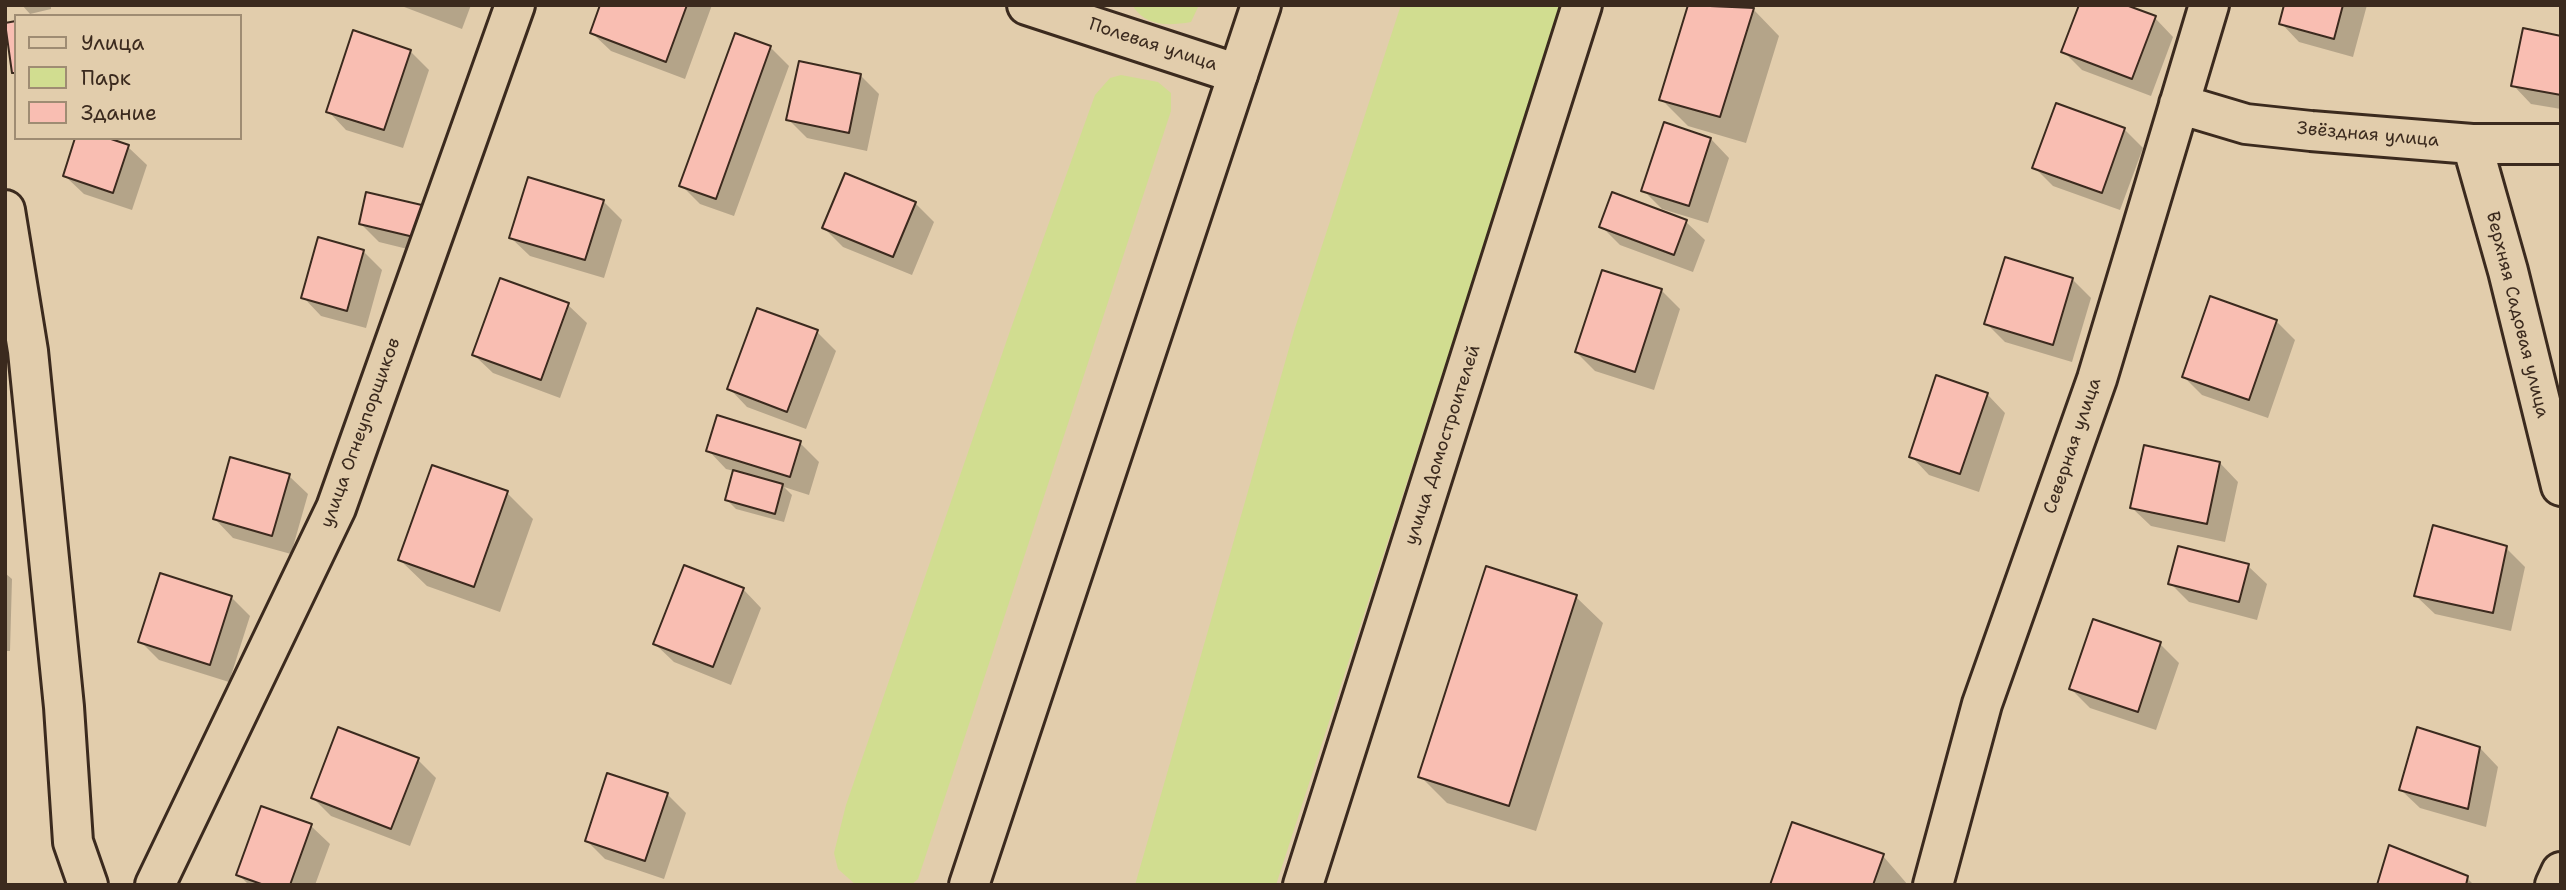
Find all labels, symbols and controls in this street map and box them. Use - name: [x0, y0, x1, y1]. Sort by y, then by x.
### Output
- legend: [14, 14, 242, 140]
- street label: Полевая улица: [1086, 14, 1220, 76]
- text: Улица: [81, 29, 144, 57]
- text: Парк: [81, 64, 131, 92]
- text: Здание: [81, 99, 157, 127]
- street label: Звёздная улица: [2296, 118, 2440, 152]
- street label: Верхняя Садовая улица: [2481, 210, 2553, 420]
- street label: улица Огнеупорщиков: [317, 335, 405, 531]
- street label: улица Домостроителей: [1400, 342, 1486, 548]
- street label: Северная улица: [2040, 375, 2106, 517]

